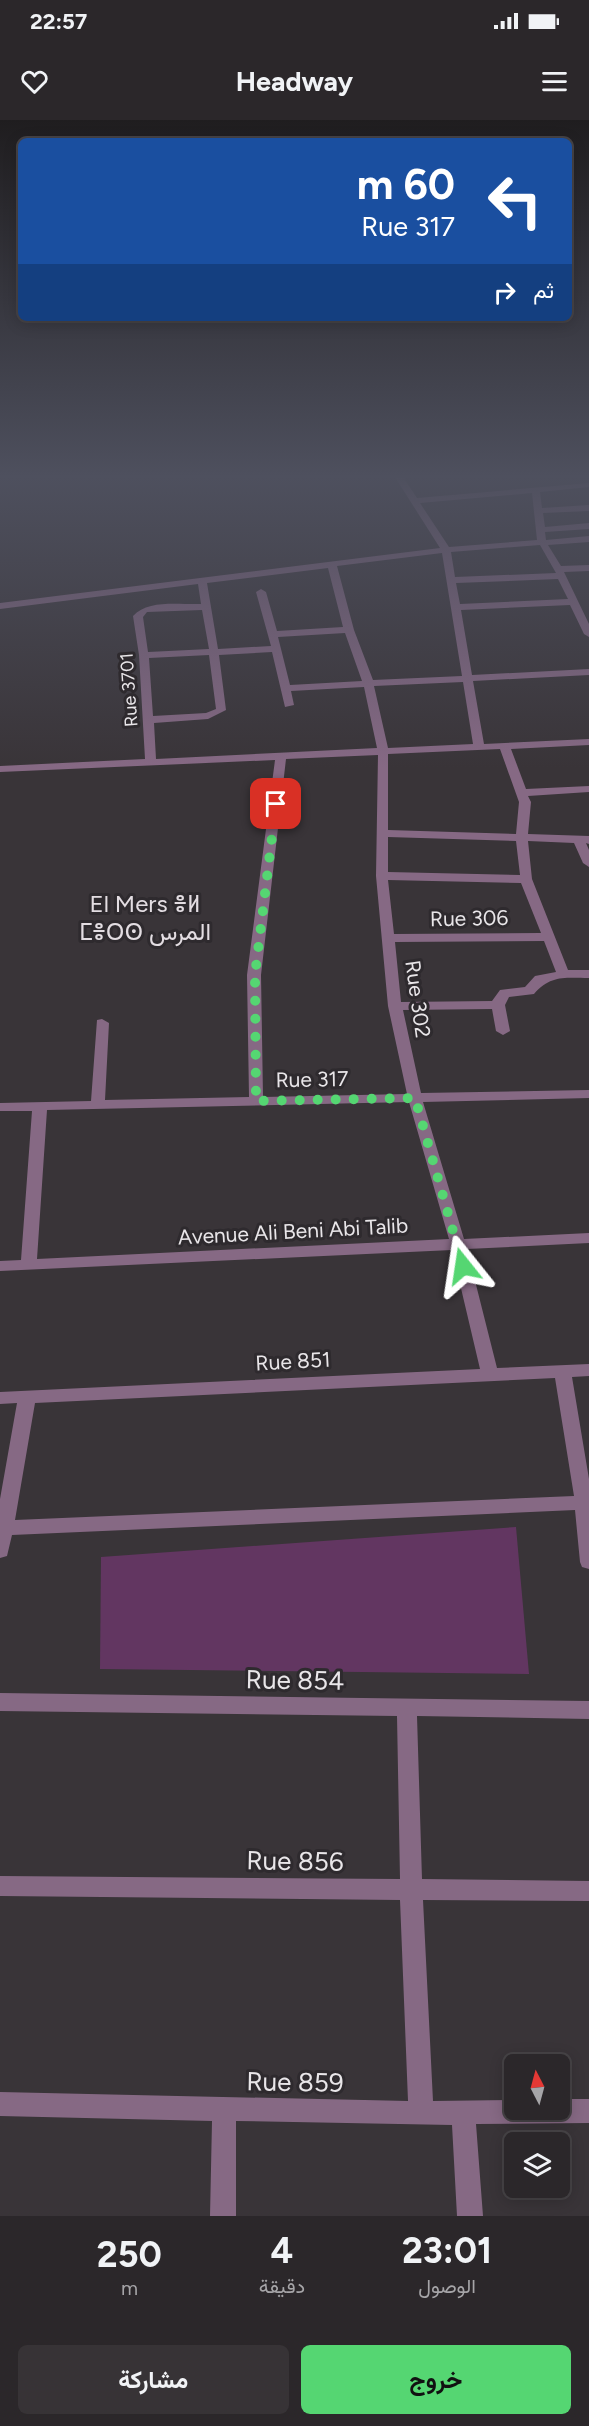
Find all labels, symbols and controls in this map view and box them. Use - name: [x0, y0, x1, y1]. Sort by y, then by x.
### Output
- text: 22:57: [30, 8, 87, 35]
- icon: heart: [18, 65, 51, 98]
- text: Headway: [236, 65, 353, 98]
- icon: menu: [538, 65, 571, 98]
- text: 60 m: [357, 159, 455, 210]
- icon: left: [476, 162, 554, 240]
- text: Rue 317: [361, 210, 455, 243]
- icon: right: [488, 276, 521, 309]
- text: ثم: [533, 277, 554, 304]
- street label: Rue 3701: [115, 652, 143, 728]
- pin: [250, 778, 301, 829]
- icon: arrive: [259, 787, 292, 820]
- district label: El Mers ⴻⵍ ⵎⴻⵔⵙ المرس: [79, 889, 211, 947]
- street label: Rue 306: [430, 905, 508, 931]
- street label: Rue 302: [400, 959, 436, 1039]
- street label: Rue 317: [275, 1066, 349, 1092]
- street label: Avenue Ali Beni Abi Talib: [177, 1212, 409, 1250]
- position arrow: [431, 1234, 495, 1298]
- street label: Rue 851: [255, 1347, 331, 1375]
- street label: Rue 854: [245, 1663, 345, 1697]
- street label: Rue 856: [246, 1844, 344, 1878]
- north arrow: [504, 2054, 570, 2120]
- map controls: [504, 2054, 570, 2198]
- street label: Rue 859: [246, 2065, 344, 2099]
- button: layers: [504, 2132, 570, 2198]
- text: 4: [271, 2229, 293, 2272]
- text: 23:01: [402, 2229, 492, 2272]
- text: 250: [97, 2233, 162, 2276]
- text: دقيقة: [259, 2274, 305, 2298]
- text: الوصول: [418, 2274, 476, 2298]
- text: m: [121, 2276, 138, 2300]
- button: مشاركة: [18, 2345, 289, 2414]
- button: خروج: [301, 2345, 571, 2414]

